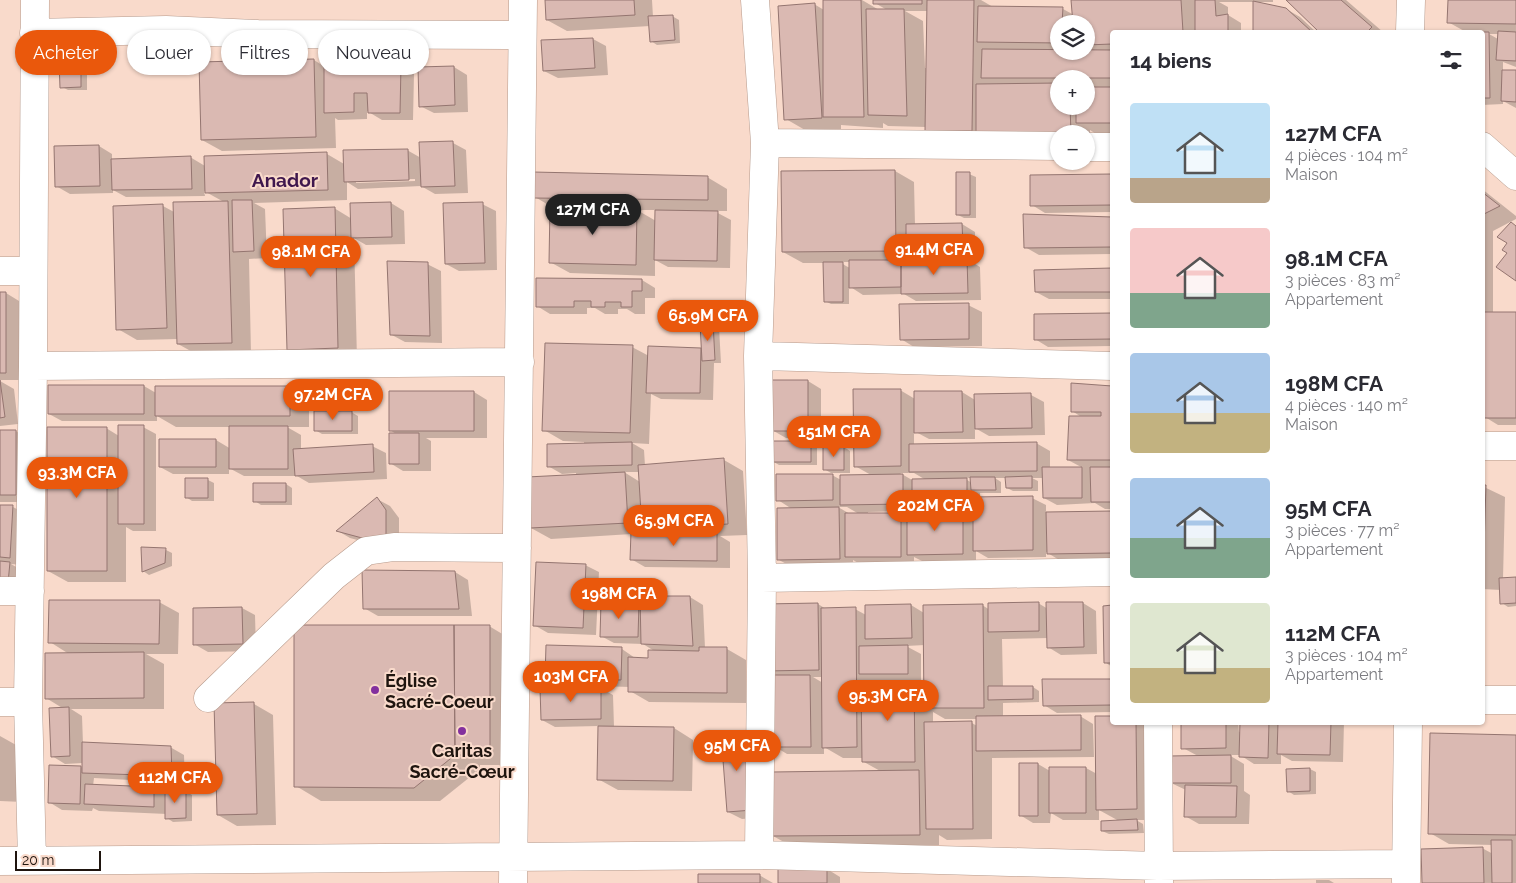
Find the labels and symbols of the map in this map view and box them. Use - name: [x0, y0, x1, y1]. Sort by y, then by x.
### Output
- district label: Anador: [252, 169, 319, 191]
- pin: 127M CFA: [541, 194, 645, 236]
- pin: 91.4M CFA: [877, 234, 991, 276]
- pin: 98.1M CFA: [254, 236, 368, 278]
- pin: 65.9M CFA: [651, 300, 765, 342]
- pin: 97.2M CFA: [276, 378, 390, 421]
- pin: 151M CFA: [782, 416, 886, 458]
- pin: 93.3M CFA: [20, 456, 134, 499]
- pin: 202M CFA: [883, 490, 987, 532]
- pin: 65.9M CFA: [617, 504, 731, 547]
- pin: 198M CFA: [567, 578, 671, 620]
- pin: 103M CFA: [519, 660, 623, 703]
- place label: Église Sacré-Coeur: [385, 670, 494, 712]
- pin: 95.3M CFA: [831, 680, 945, 722]
- marker: Église Sacré-Coeur: [369, 684, 381, 696]
- marker: Caritas Sacré-Cœur: [456, 725, 468, 737]
- pin: 95M CFA: [691, 730, 783, 772]
- place label: Caritas Sacré-Cœur: [409, 740, 515, 782]
- pin: 112M CFA: [123, 762, 227, 804]
- scale bar: [15, 848, 101, 871]

